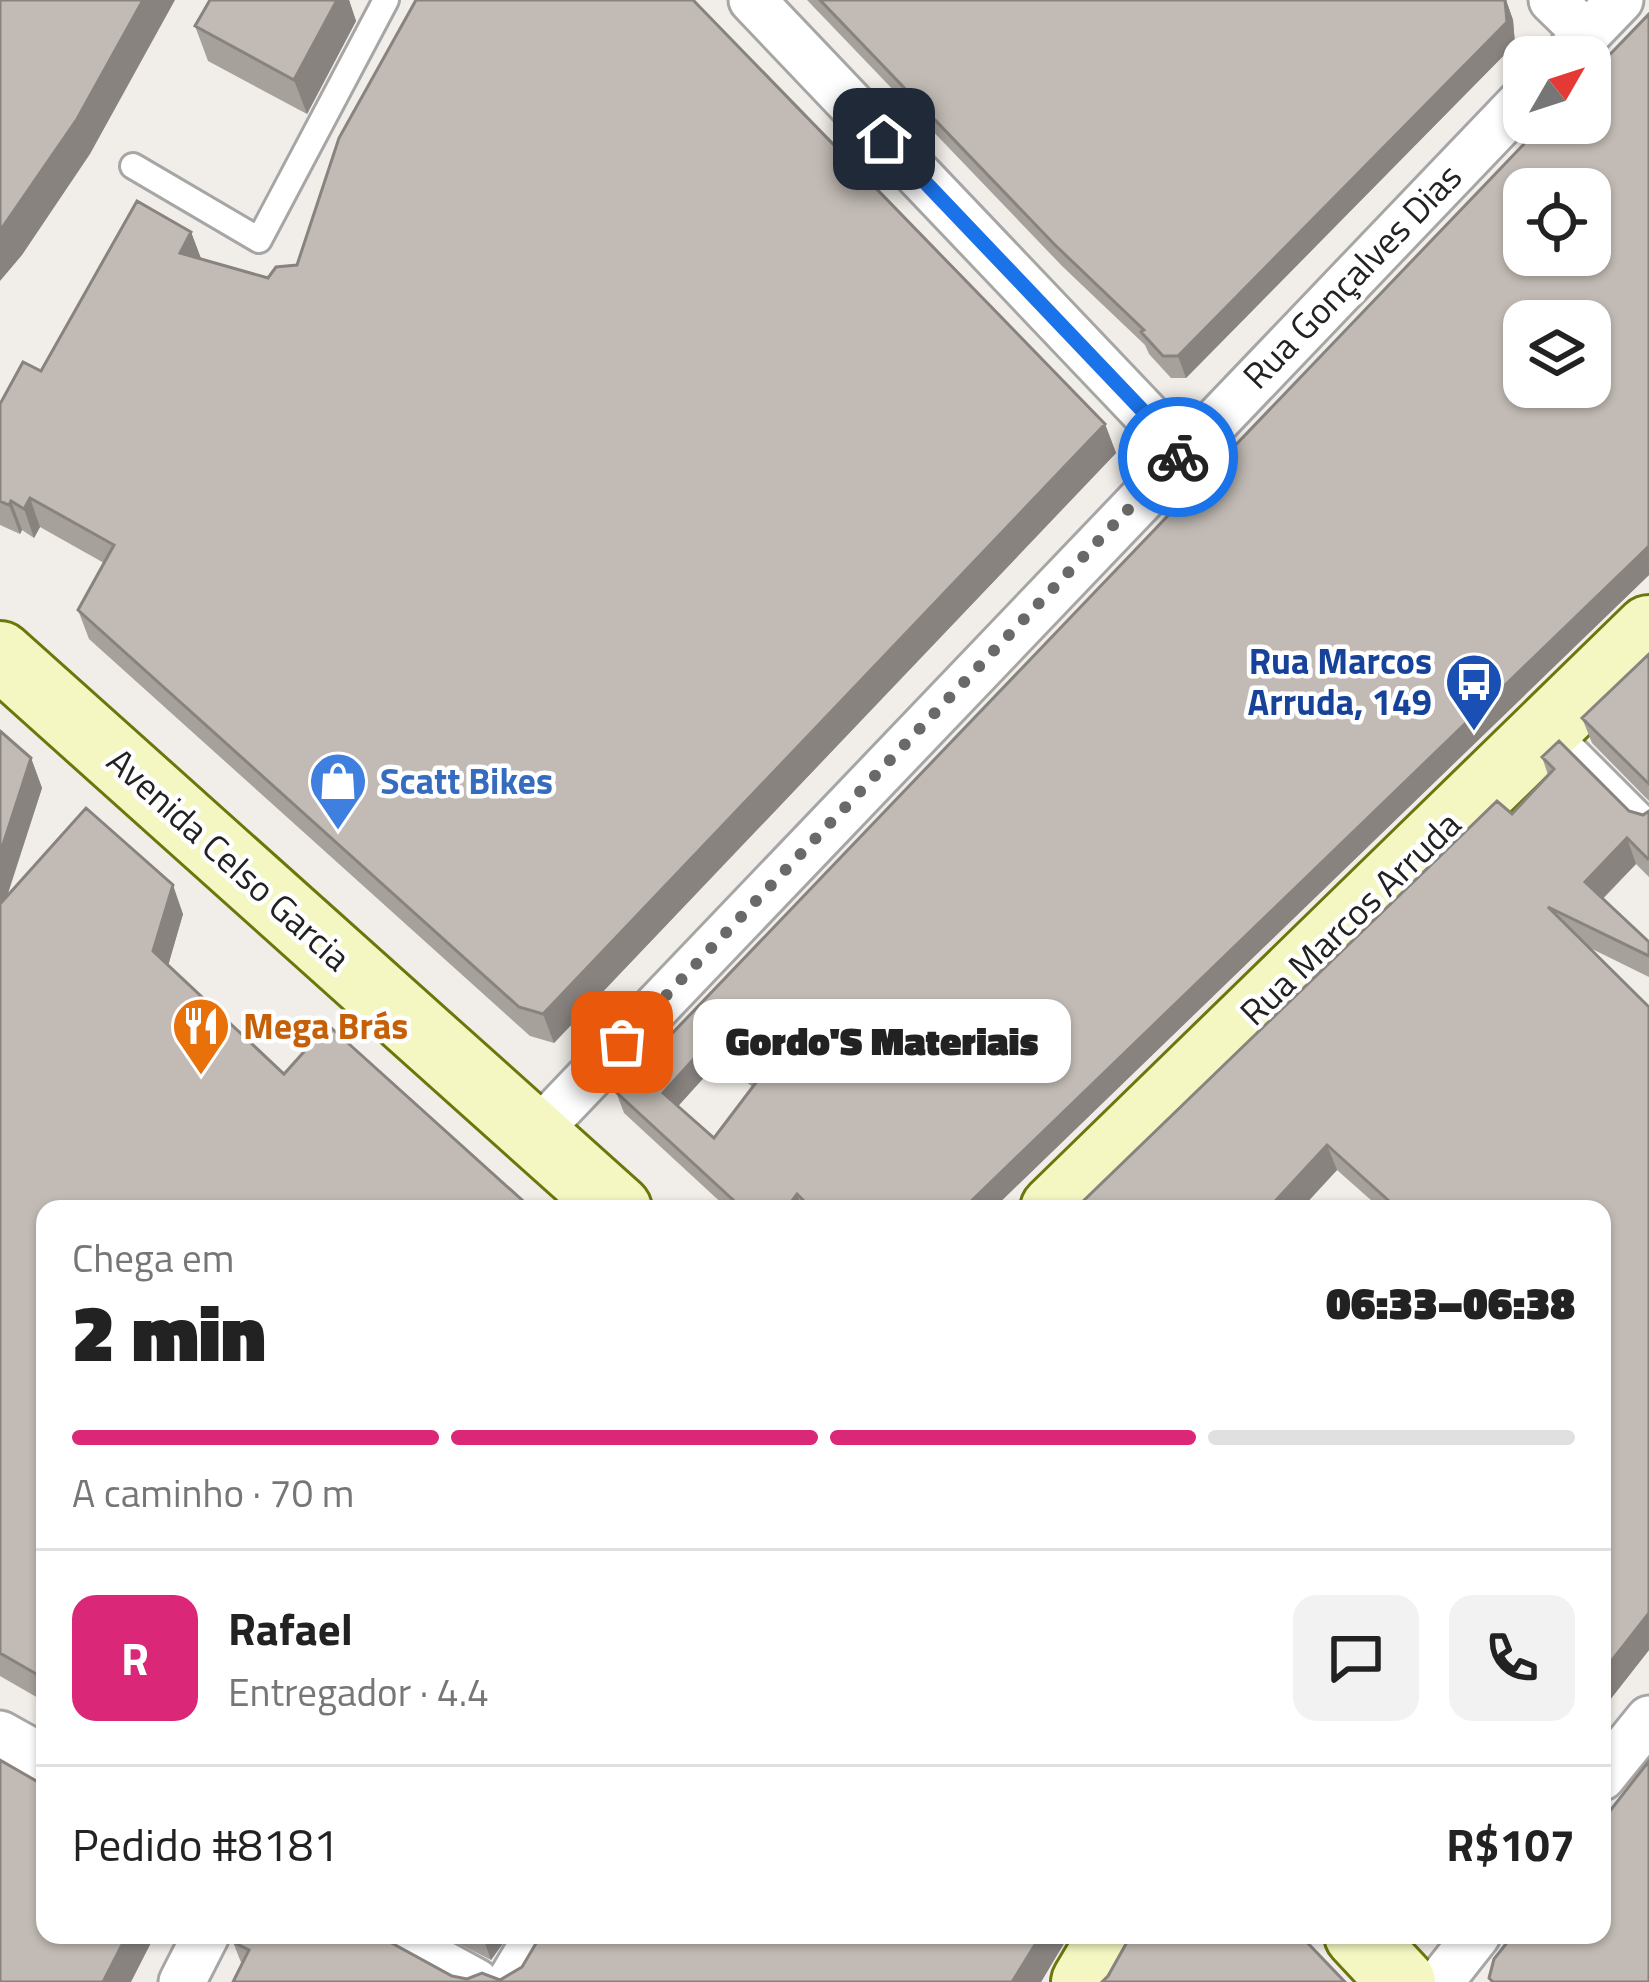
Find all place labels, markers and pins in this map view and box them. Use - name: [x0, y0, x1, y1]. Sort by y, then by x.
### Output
- pin: [833, 88, 935, 190]
- place label: Rua Marcos Arruda, 149: [1248, 633, 1432, 729]
- bus stop icon: Rua Marcos Arruda, 149: [1443, 651, 1505, 733]
- shop icon: Scatt Bikes: [307, 750, 369, 832]
- place label: Scatt Bikes: [380, 753, 553, 808]
- pin: [571, 991, 673, 1093]
- restaurant icon: Mega Brás: [170, 995, 232, 1077]
- place label: Mega Brás: [243, 998, 408, 1053]
- callout: Gordo'S Materiais: [694, 1000, 1072, 1084]

